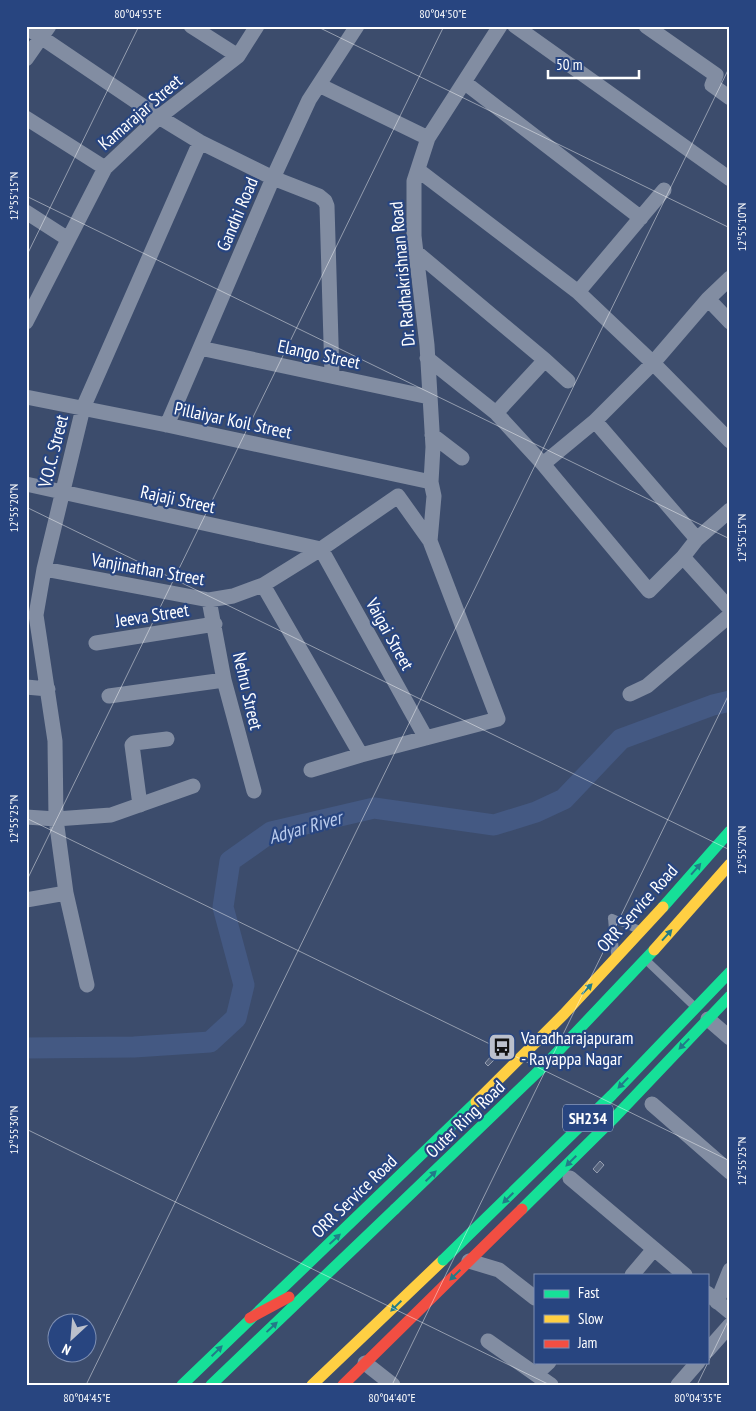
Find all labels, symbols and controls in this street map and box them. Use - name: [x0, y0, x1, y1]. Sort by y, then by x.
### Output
- text: 80°04'55"E: [114, 6, 162, 21]
- text: 80°04'50"E: [419, 6, 467, 21]
- scale bar: [548, 48, 640, 80]
- text: 50 m: [556, 55, 582, 74]
- street label: Kamarajar Street: [93, 69, 187, 155]
- text: 12°55'15"N: [6, 172, 21, 220]
- street label: Gandhi Road: [211, 174, 263, 254]
- street label: Dr. Radhakrishnan Road: [384, 201, 420, 347]
- text: 12°55'10"N: [734, 203, 749, 251]
- street label: Elango Street: [276, 334, 362, 374]
- street label: Pillaiyar Koil Street: [172, 396, 294, 444]
- street label: V.O.C. Street: [33, 412, 73, 491]
- street label: Rajaji Street: [139, 480, 217, 518]
- text: 12°55'20"N: [6, 484, 21, 532]
- text: 12°55'15"N: [734, 514, 749, 562]
- street label: Vanjinathan Street: [89, 548, 206, 590]
- street label: Vaigai Street: [360, 593, 419, 674]
- street label: Jeeva Street: [113, 598, 190, 632]
- street label: Nehru Street: [228, 650, 268, 732]
- text: 12°55'25"N: [6, 795, 21, 843]
- water label: Adyar River: [266, 804, 347, 849]
- text: 12°55'20"N: [734, 826, 749, 874]
- street label: ORR Service Road: [592, 859, 682, 957]
- one-way arrow: [690, 863, 701, 875]
- one-way arrow: [661, 930, 673, 942]
- one-way arrow: [580, 983, 592, 995]
- place label: Varadharajapuram - Rayappa Nagar: [520, 1026, 634, 1070]
- bus stop icon: Varadharajapuram - Rayappa Nagar: [487, 1032, 517, 1062]
- one-way arrow: [679, 1038, 691, 1050]
- street label: Outer Ring Road: [421, 1075, 509, 1163]
- one-way arrow: [617, 1076, 629, 1088]
- road number: SH234: [563, 1104, 613, 1132]
- text: 12°55'30"N: [6, 1106, 21, 1154]
- text: 12°55'25"N: [734, 1137, 749, 1185]
- street label: ORR Service Road: [306, 1150, 402, 1242]
- one-way arrow: [565, 1154, 577, 1166]
- one-way arrow: [424, 1170, 436, 1182]
- one-way arrow: [502, 1192, 514, 1204]
- one-way arrow: [328, 1233, 340, 1245]
- one-way arrow: [450, 1268, 462, 1280]
- legend: [534, 1274, 708, 1364]
- text: Fast: [578, 1283, 599, 1302]
- one-way arrow: [390, 1300, 402, 1312]
- text: Slow: [578, 1309, 603, 1328]
- north arrow: [48, 1314, 98, 1364]
- one-way arrow: [265, 1321, 277, 1333]
- text: Jam: [577, 1333, 597, 1352]
- text: N: [59, 1340, 74, 1359]
- one-way arrow: [210, 1345, 222, 1357]
- text: 80°04'45"E: [63, 1390, 111, 1405]
- text: 80°04'40"E: [368, 1390, 416, 1405]
- text: 80°04'35"E: [674, 1390, 722, 1405]

